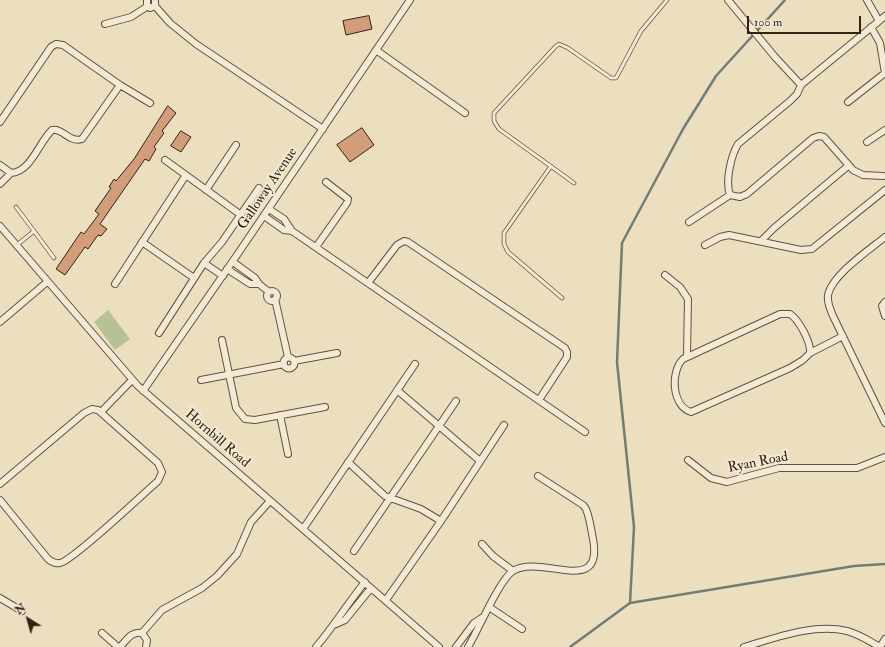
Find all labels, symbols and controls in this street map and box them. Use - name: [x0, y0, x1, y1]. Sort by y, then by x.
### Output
- scale bar: [749, 8, 863, 34]
- text: 100 m: [754, 15, 782, 30]
- street label: Galloway Avenue: [234, 145, 302, 233]
- street label: Hornbill Road: [181, 406, 253, 472]
- street label: Ryan Road: [726, 449, 790, 477]
- north arrow: [8, 599, 48, 639]
- text: N: [13, 601, 28, 617]

